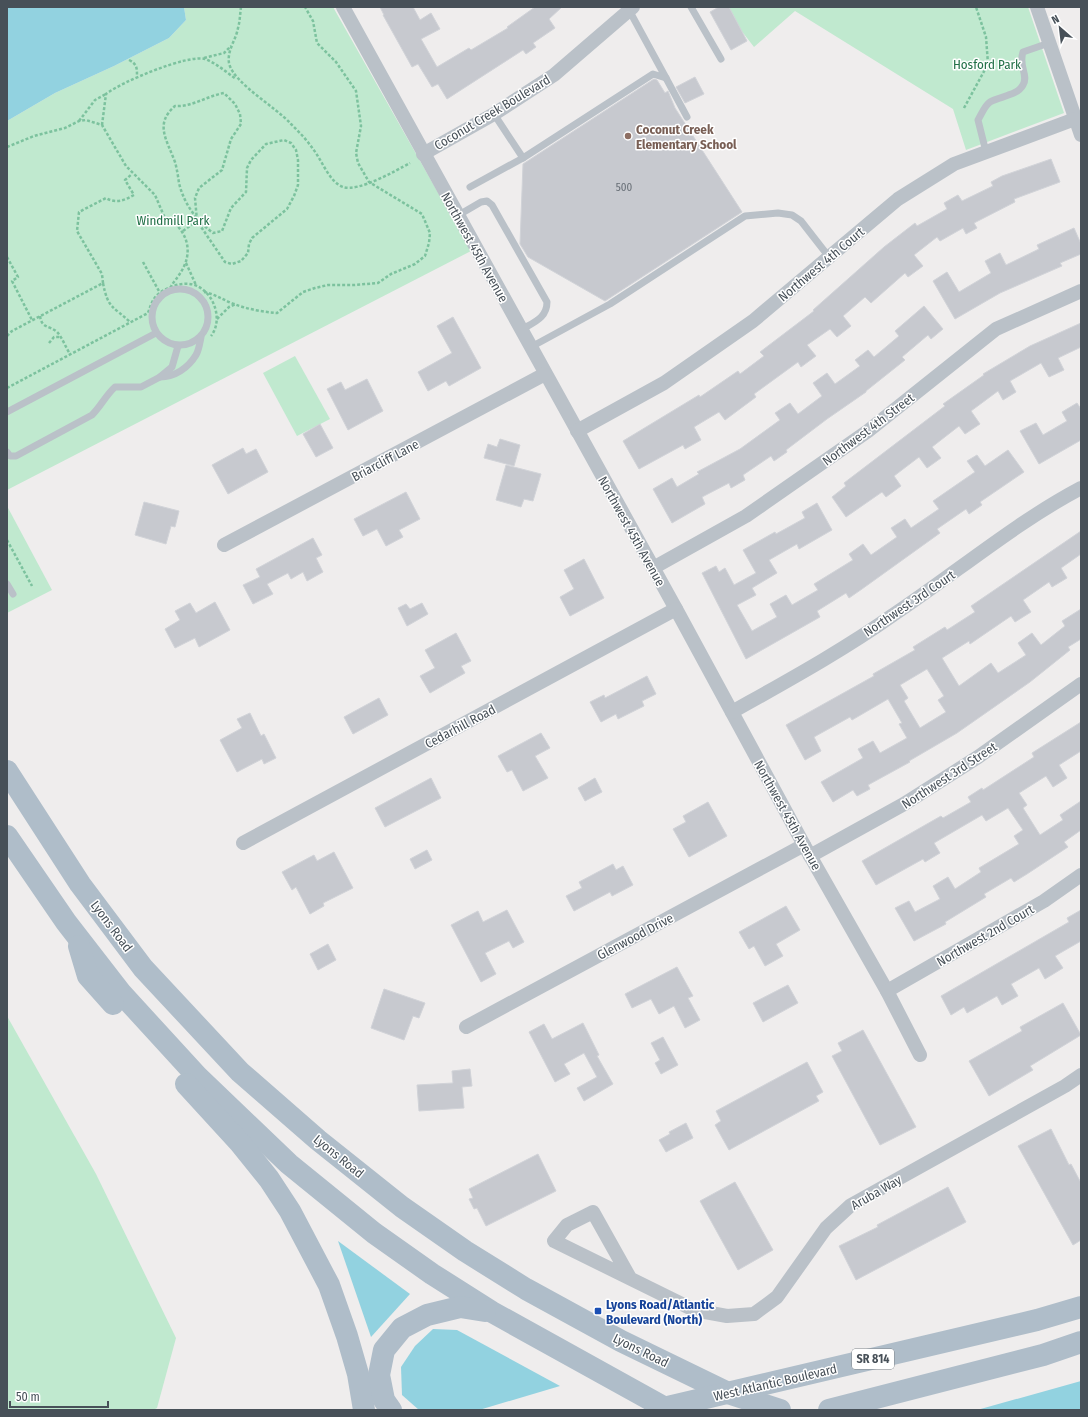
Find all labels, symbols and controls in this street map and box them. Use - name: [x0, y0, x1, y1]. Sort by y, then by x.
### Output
- north arrow: [1040, 8, 1080, 48]
- text: N: [1050, 12, 1062, 27]
- park label: Hosford Park: [953, 57, 1022, 72]
- street label: Coconut Creek Boulevard: [432, 72, 553, 153]
- place label: Coconut Creek Elementary School: [636, 122, 737, 152]
- marker: Coconut Creek Elementary School: [623, 131, 633, 141]
- house number: 500: [616, 181, 633, 194]
- street label: Northwest 45th Avenue: [438, 190, 511, 305]
- park label: Windmill Park: [136, 213, 210, 228]
- street label: Northwest 4th Court: [775, 224, 868, 305]
- street label: Northwest 4th Street: [820, 390, 918, 469]
- street label: Briarcliff Lane: [349, 436, 421, 484]
- street label: Northwest 45th Avenue: [595, 474, 668, 589]
- street label: Northwest 3rd Court: [861, 567, 958, 640]
- street label: Cedarhill Road: [422, 702, 498, 751]
- street label: Northwest 3rd Street: [899, 739, 1000, 812]
- street label: Northwest 45th Avenue: [751, 758, 824, 873]
- street label: Lyons Road: [88, 898, 136, 955]
- street label: Northwest 2nd Court: [934, 901, 1037, 969]
- street label: Glenwood Drive: [595, 910, 676, 963]
- street label: Lyons Road: [311, 1132, 367, 1181]
- street label: Aruba Way: [848, 1172, 904, 1213]
- place label: Lyons Road/Atlantic Boulevard (North): [606, 1297, 715, 1327]
- marker: Lyons Road/Atlantic Boulevard (North): [593, 1306, 603, 1316]
- street label: Lyons Road: [611, 1331, 671, 1370]
- road number: SR 814: [852, 1349, 894, 1369]
- street label: West Atlantic Boulevard: [712, 1361, 838, 1404]
- scale bar: [10, 1383, 108, 1409]
- text: 50 m: [16, 1390, 40, 1404]

